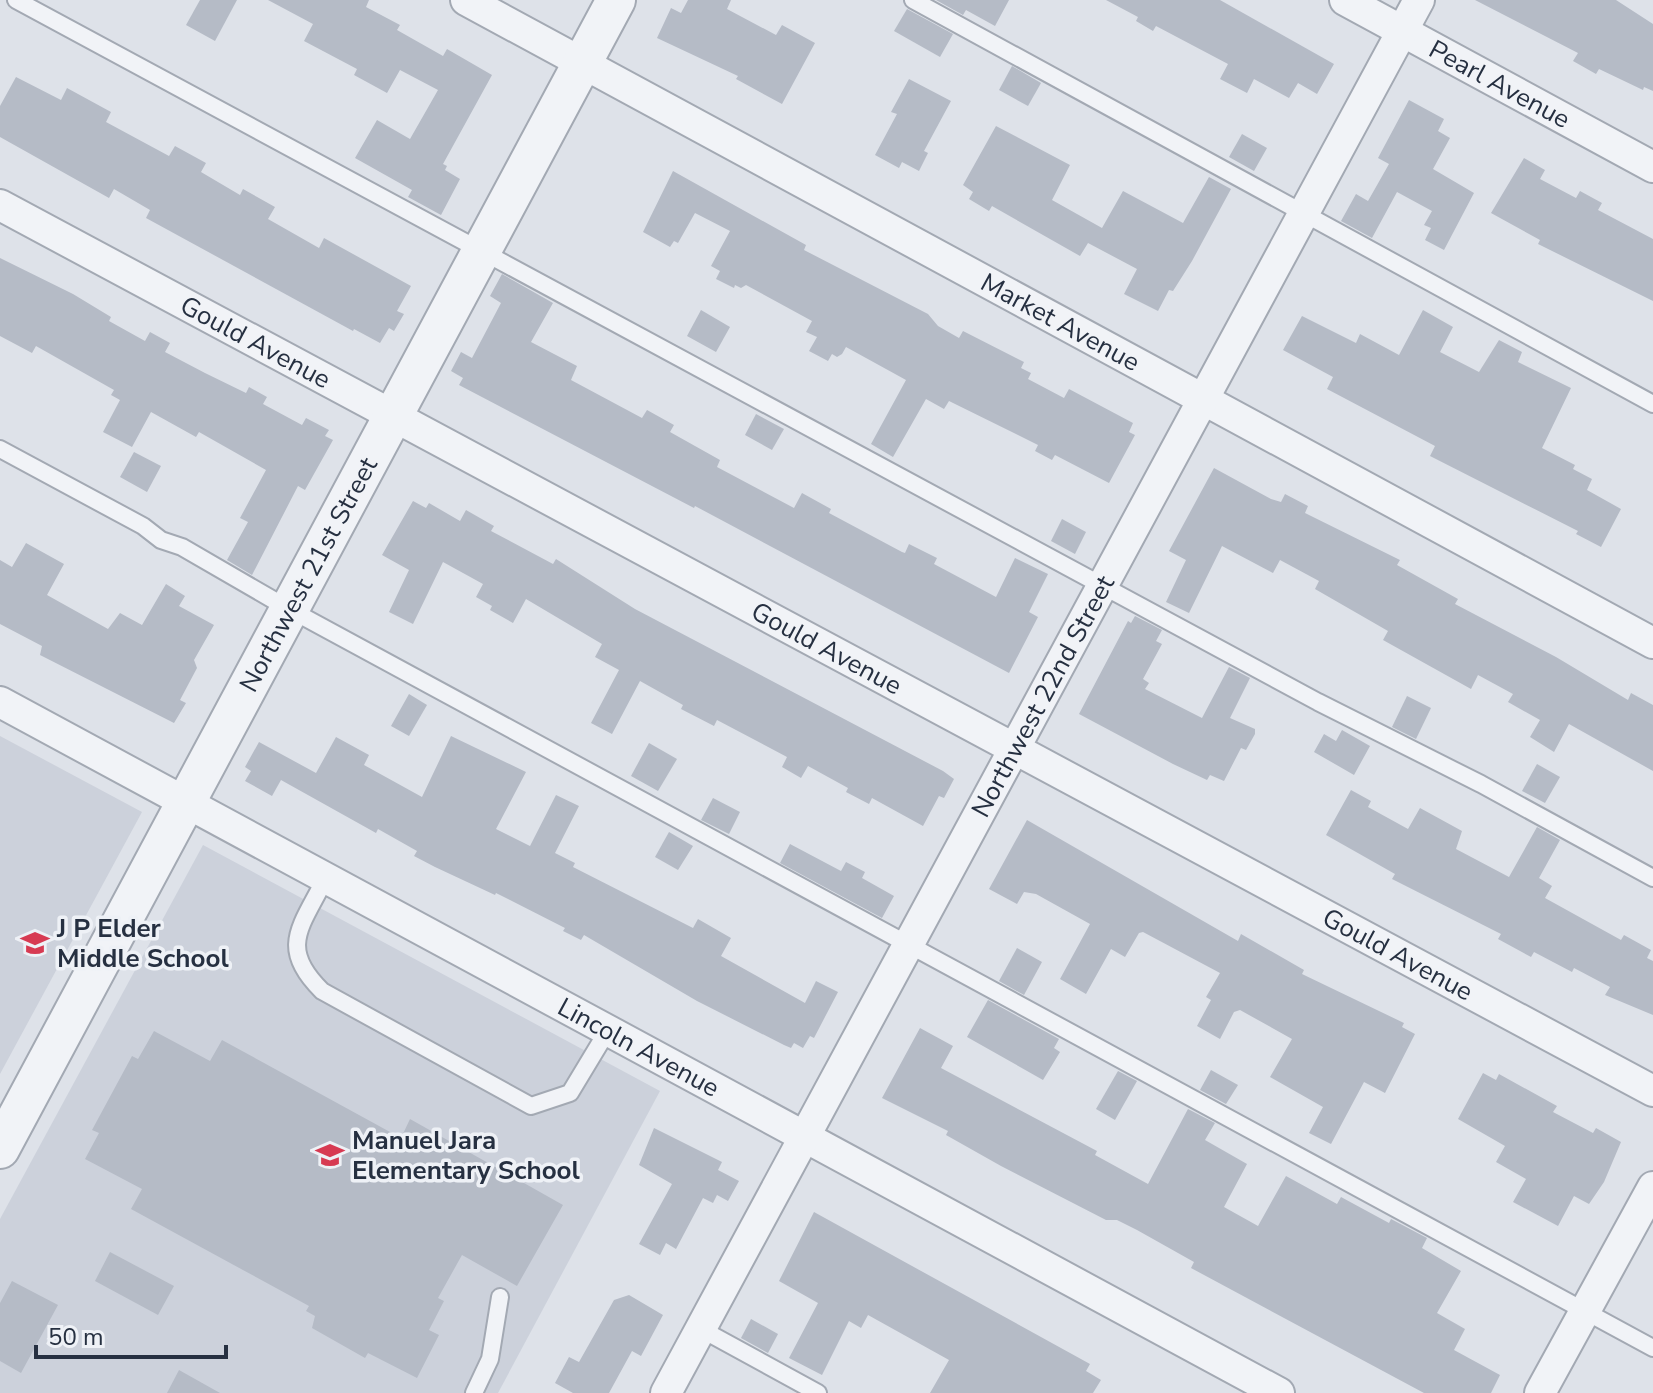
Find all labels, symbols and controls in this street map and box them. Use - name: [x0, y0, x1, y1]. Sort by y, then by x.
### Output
- street label: Pearl Avenue: [1423, 31, 1577, 136]
- street label: Market Avenue: [975, 265, 1146, 379]
- street label: Gould Avenue: [174, 287, 337, 397]
- street label: Northwest 21st Street: [231, 450, 386, 698]
- street label: Northwest 22nd Street: [963, 568, 1123, 823]
- street label: Gould Avenue: [745, 594, 908, 703]
- street label: Gould Avenue: [1316, 900, 1479, 1009]
- place label: J P Elder Middle School: [56, 911, 230, 976]
- school or university icon: J P Elder Middle School: [20, 928, 50, 958]
- street label: Lincoln Avenue: [552, 989, 726, 1105]
- place label: Manuel Jara Elementary School: [352, 1123, 581, 1188]
- school or university icon: Manuel Jara Elementary School: [315, 1140, 345, 1170]
- scale bar: [36, 1309, 226, 1359]
- text: 50 m: [48, 1321, 104, 1353]

